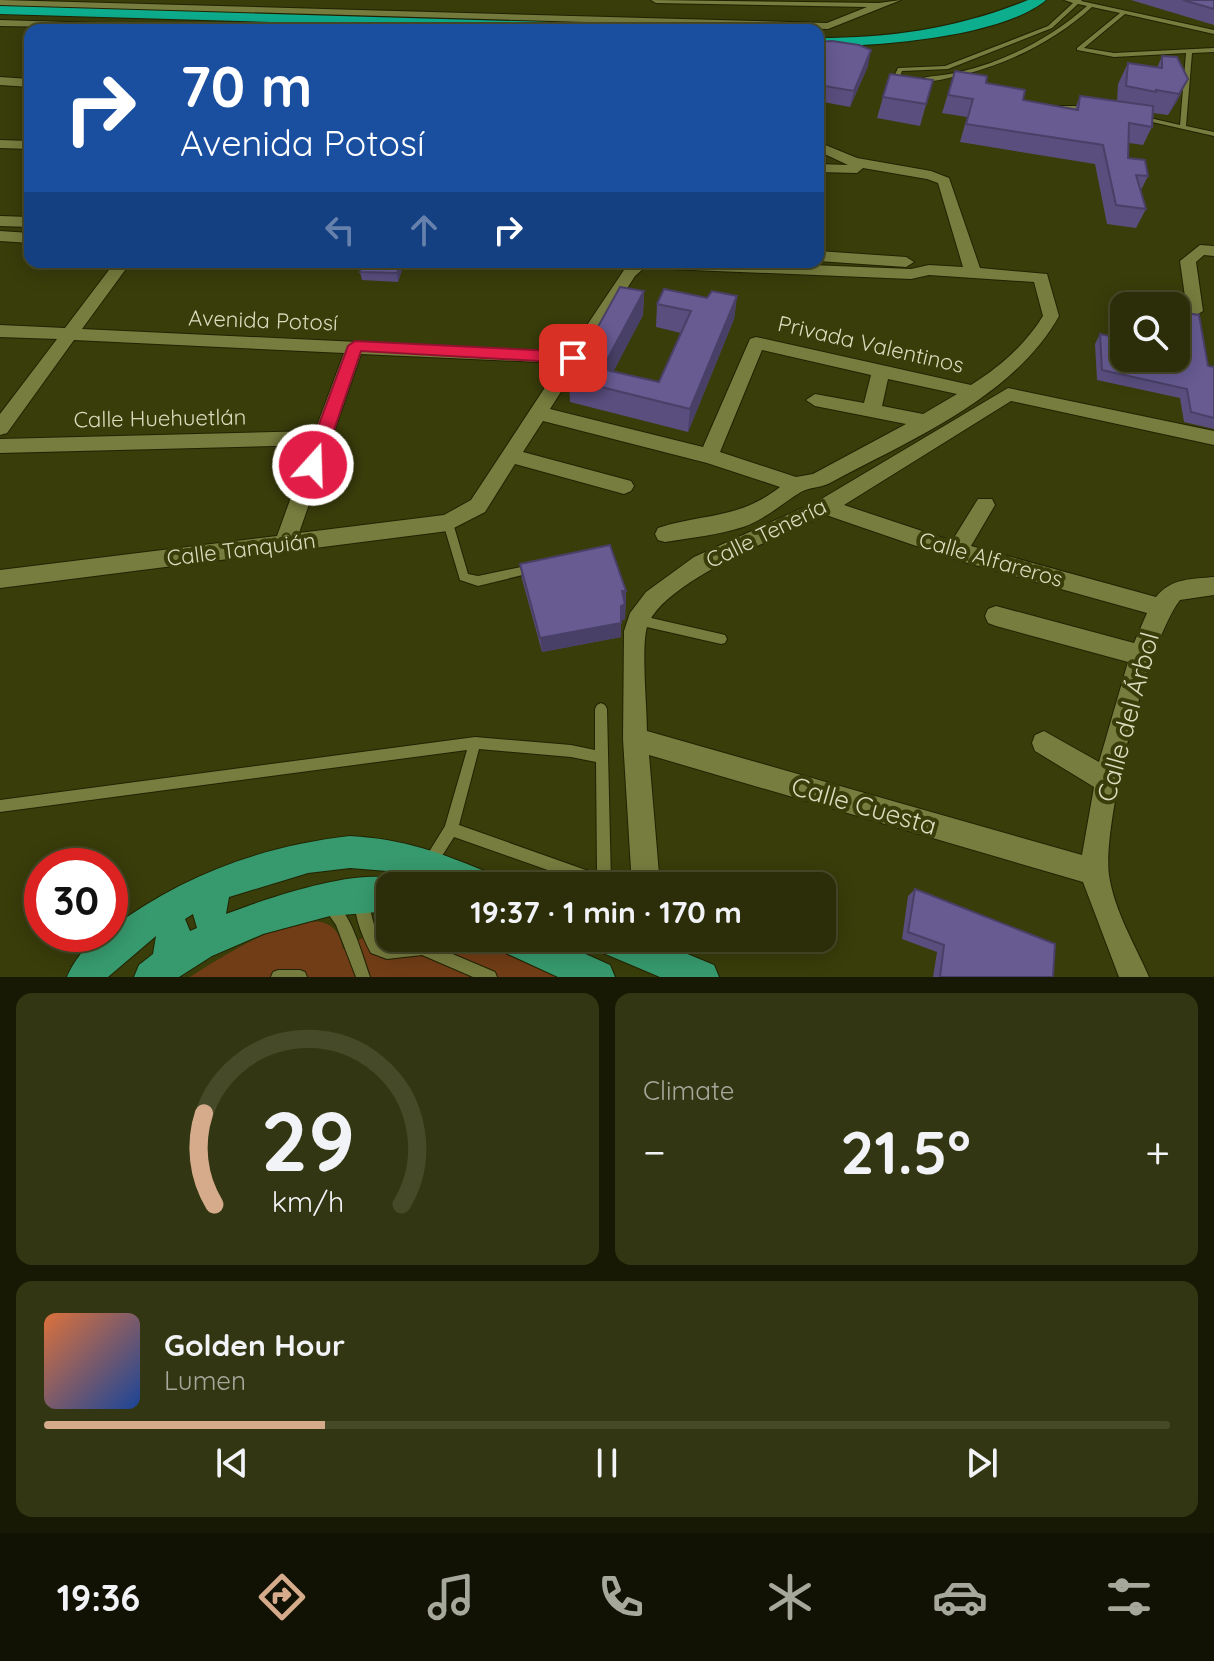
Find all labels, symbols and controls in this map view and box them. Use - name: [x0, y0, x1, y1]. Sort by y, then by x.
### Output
- text: 70 m: [180, 51, 312, 121]
- icon: right: [48, 56, 152, 160]
- text: Avenida Potosí: [180, 120, 425, 165]
- icon: left: [318, 208, 362, 252]
- icon: ahead: [402, 208, 446, 252]
- icon: right: [486, 208, 530, 252]
- map controls: [1110, 292, 1190, 372]
- button: search: [1110, 292, 1190, 372]
- street label: Avenida Potosí: [188, 303, 338, 337]
- street label: Privada Valentinos: [775, 309, 967, 379]
- pin: [539, 324, 607, 392]
- icon: arrive: [551, 336, 595, 380]
- street label: Calle Huehuetlán: [73, 402, 247, 434]
- position arrow: [271, 423, 355, 507]
- street label: Calle Tenería: [701, 492, 831, 574]
- street label: Calle Alfareros: [916, 525, 1066, 593]
- street label: Calle Tanquián: [165, 526, 317, 572]
- street label: Calle del Árbol: [1089, 629, 1166, 805]
- street label: Calle Cuesta: [788, 769, 941, 842]
- speed limit sign: 30: [24, 848, 128, 952]
- text: 19:37 · 1 min · 170 m: [470, 893, 742, 931]
- text: Climate: [643, 1074, 734, 1107]
- text: 29: [260, 1088, 355, 1192]
- text: 21.5°: [840, 1114, 971, 1189]
- text: −: [643, 1124, 666, 1179]
- text: +: [1145, 1124, 1170, 1179]
- text: km/h: [271, 1183, 344, 1219]
- text: Golden Hour: [164, 1326, 345, 1364]
- text: Lumen: [164, 1364, 246, 1397]
- icon: previous: [210, 1441, 254, 1485]
- icon: pause: [585, 1441, 629, 1485]
- icon: next: [960, 1441, 1004, 1485]
- icon: directions: [254, 1569, 310, 1625]
- icon: music: [423, 1569, 479, 1625]
- icon: phone: [593, 1569, 649, 1625]
- icon: climate: [762, 1569, 818, 1625]
- icon: car: [932, 1569, 988, 1625]
- icon: filters: [1101, 1569, 1157, 1625]
- text: 19:36: [57, 1575, 140, 1620]

